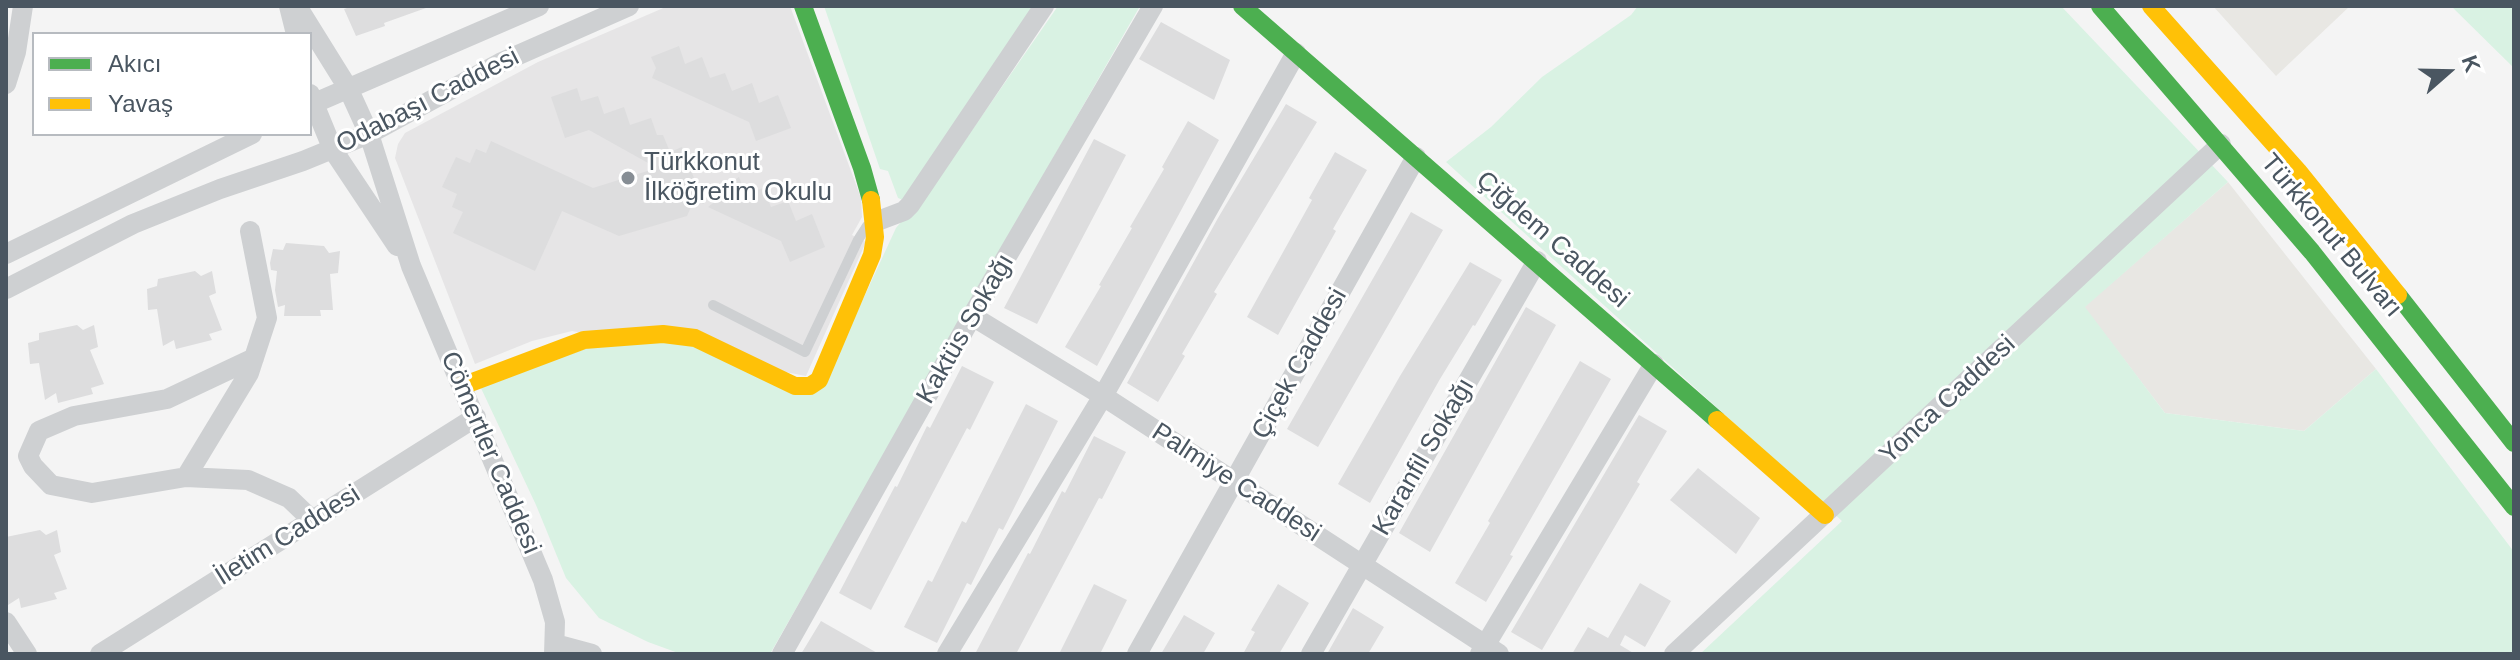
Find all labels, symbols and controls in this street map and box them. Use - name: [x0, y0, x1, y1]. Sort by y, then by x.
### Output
- legend: [32, 32, 312, 136]
- north arrow: [2408, 32, 2488, 112]
- street label: Odabaşı Caddesi: [331, 41, 525, 161]
- text: Akıcı: [108, 50, 161, 77]
- text: K: [2457, 52, 2485, 75]
- text: Yavaş: [108, 90, 173, 117]
- place label: Türkkonut İlköğretim Okulu: [644, 147, 832, 208]
- street label: Türkkonut Bulvarı: [2254, 148, 2408, 324]
- street label: Çiğdem Caddesi: [1469, 165, 1635, 315]
- marker: Türkkonut İlköğretim Okulu: [619, 169, 637, 187]
- street label: Kaktüs Sokağı: [911, 249, 1021, 409]
- street label: Çiçek Caddesi: [1246, 283, 1354, 445]
- street label: Yonca Caddesi: [1874, 329, 2022, 471]
- street label: Cömertler Caddesi: [433, 347, 547, 559]
- street label: Karanfil Sokağı: [1366, 373, 1482, 541]
- street label: Palmiye Caddesi: [1146, 417, 1326, 549]
- street label: İletim Caddesi: [210, 479, 366, 593]

